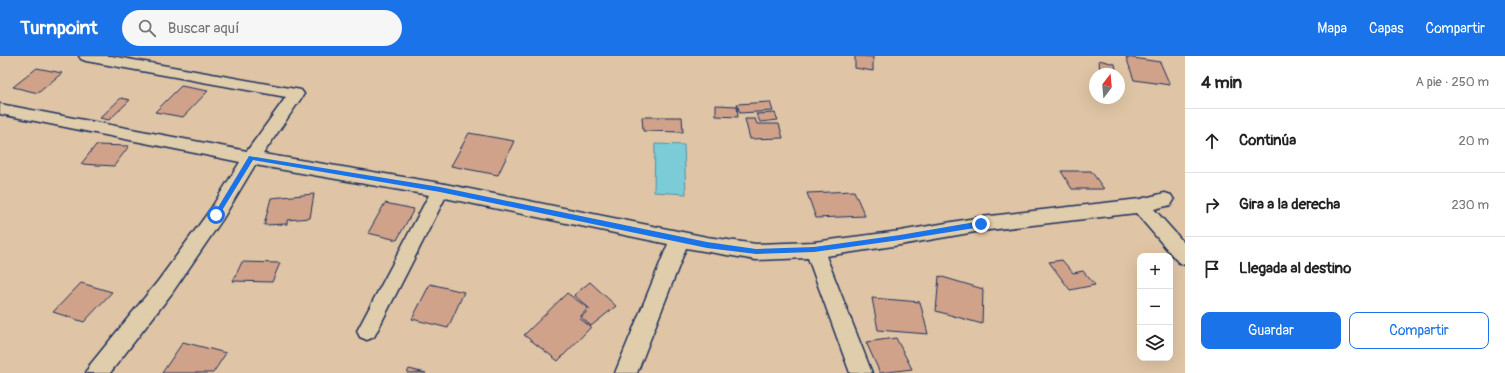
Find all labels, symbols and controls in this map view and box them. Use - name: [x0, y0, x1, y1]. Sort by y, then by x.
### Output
- search box: [122, 10, 402, 46]
- text: Turnpoint: [20, 16, 98, 40]
- icon: search: [136, 17, 158, 39]
- text: Buscar aquí: [168, 19, 239, 38]
- text: Mapa: [1317, 20, 1347, 37]
- text: Capas: [1369, 20, 1404, 37]
- text: Compartir: [1426, 20, 1485, 37]
- north arrow: [1089, 68, 1125, 104]
- text: 4 min: [1201, 72, 1242, 93]
- text: A pie · 250 m: [1415, 74, 1489, 90]
- icon: ahead: [1201, 130, 1223, 152]
- text: Continúa: [1239, 131, 1296, 150]
- text: 20 m: [1458, 133, 1489, 149]
- icon: right: [1201, 194, 1223, 216]
- text: Gira a la derecha: [1239, 195, 1340, 214]
- text: 230 m: [1452, 197, 1489, 213]
- route start: [207, 206, 225, 224]
- route end: [972, 215, 990, 233]
- map controls: [1137, 253, 1173, 361]
- button: +: [1137, 253, 1173, 289]
- icon: arrive: [1201, 258, 1223, 280]
- text: Llegada al destino: [1239, 259, 1351, 278]
- button: −: [1137, 289, 1173, 325]
- button: Guardar: [1201, 312, 1341, 349]
- button: Compartir: [1349, 312, 1489, 349]
- button: layers: [1137, 325, 1173, 361]

